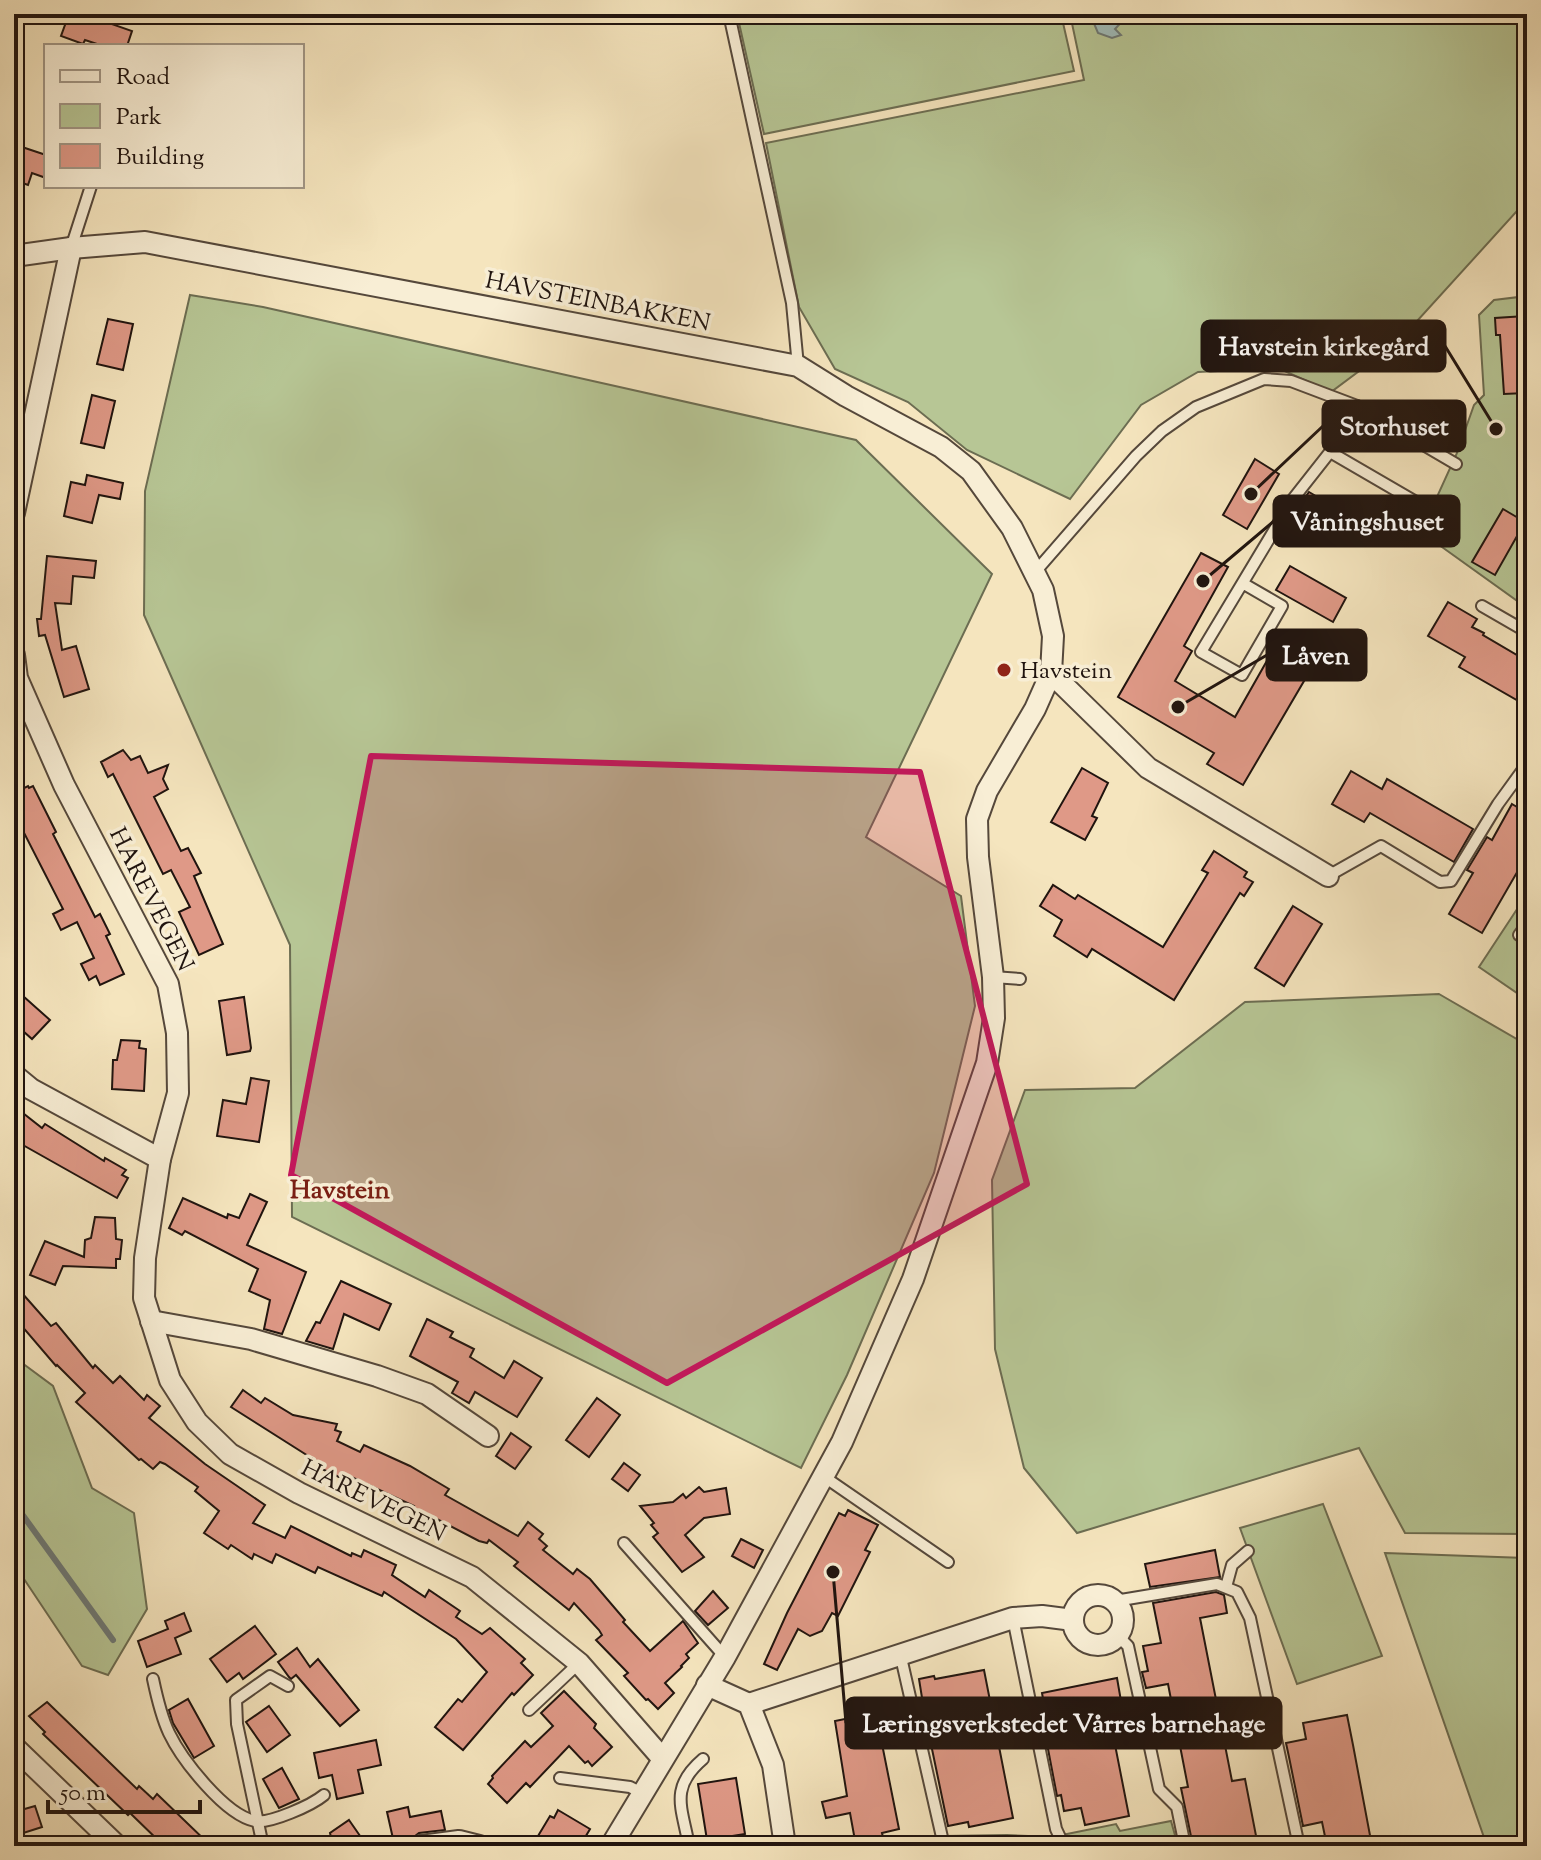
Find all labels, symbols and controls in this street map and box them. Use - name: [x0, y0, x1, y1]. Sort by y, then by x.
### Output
- legend: [44, 44, 304, 188]
- text: Road: [116, 61, 170, 95]
- text: Park: [116, 101, 162, 135]
- text: Building: [116, 141, 205, 175]
- street label: HAVSTEINBAKKEN: [482, 264, 713, 341]
- callout: Havstein kirkegård: [1202, 321, 1445, 371]
- text: Havstein kirkegård: [1219, 330, 1430, 367]
- callout: Storhuset: [1323, 401, 1465, 451]
- text: Storhuset: [1339, 410, 1449, 447]
- callout: Våningshuset: [1274, 496, 1459, 546]
- text: Våningshuset: [1290, 505, 1444, 542]
- callout: Låven: [1267, 630, 1366, 680]
- text: Låven: [1282, 639, 1350, 676]
- place label: Havstein: [1020, 655, 1112, 689]
- marker: Havstein: [995, 661, 1013, 679]
- street label: HAREVEGEN: [99, 822, 201, 978]
- district label: Havstein: [290, 1173, 391, 1210]
- street label: HAREVEGEN: [295, 1452, 451, 1552]
- callout: Læringsverkstedet Vårres barnehage: [846, 1698, 1281, 1748]
- text: Læringsverkstedet Vårres barnehage: [862, 1707, 1266, 1744]
- scale bar: [48, 1764, 200, 1814]
- text: 50 m: [58, 1777, 106, 1811]

